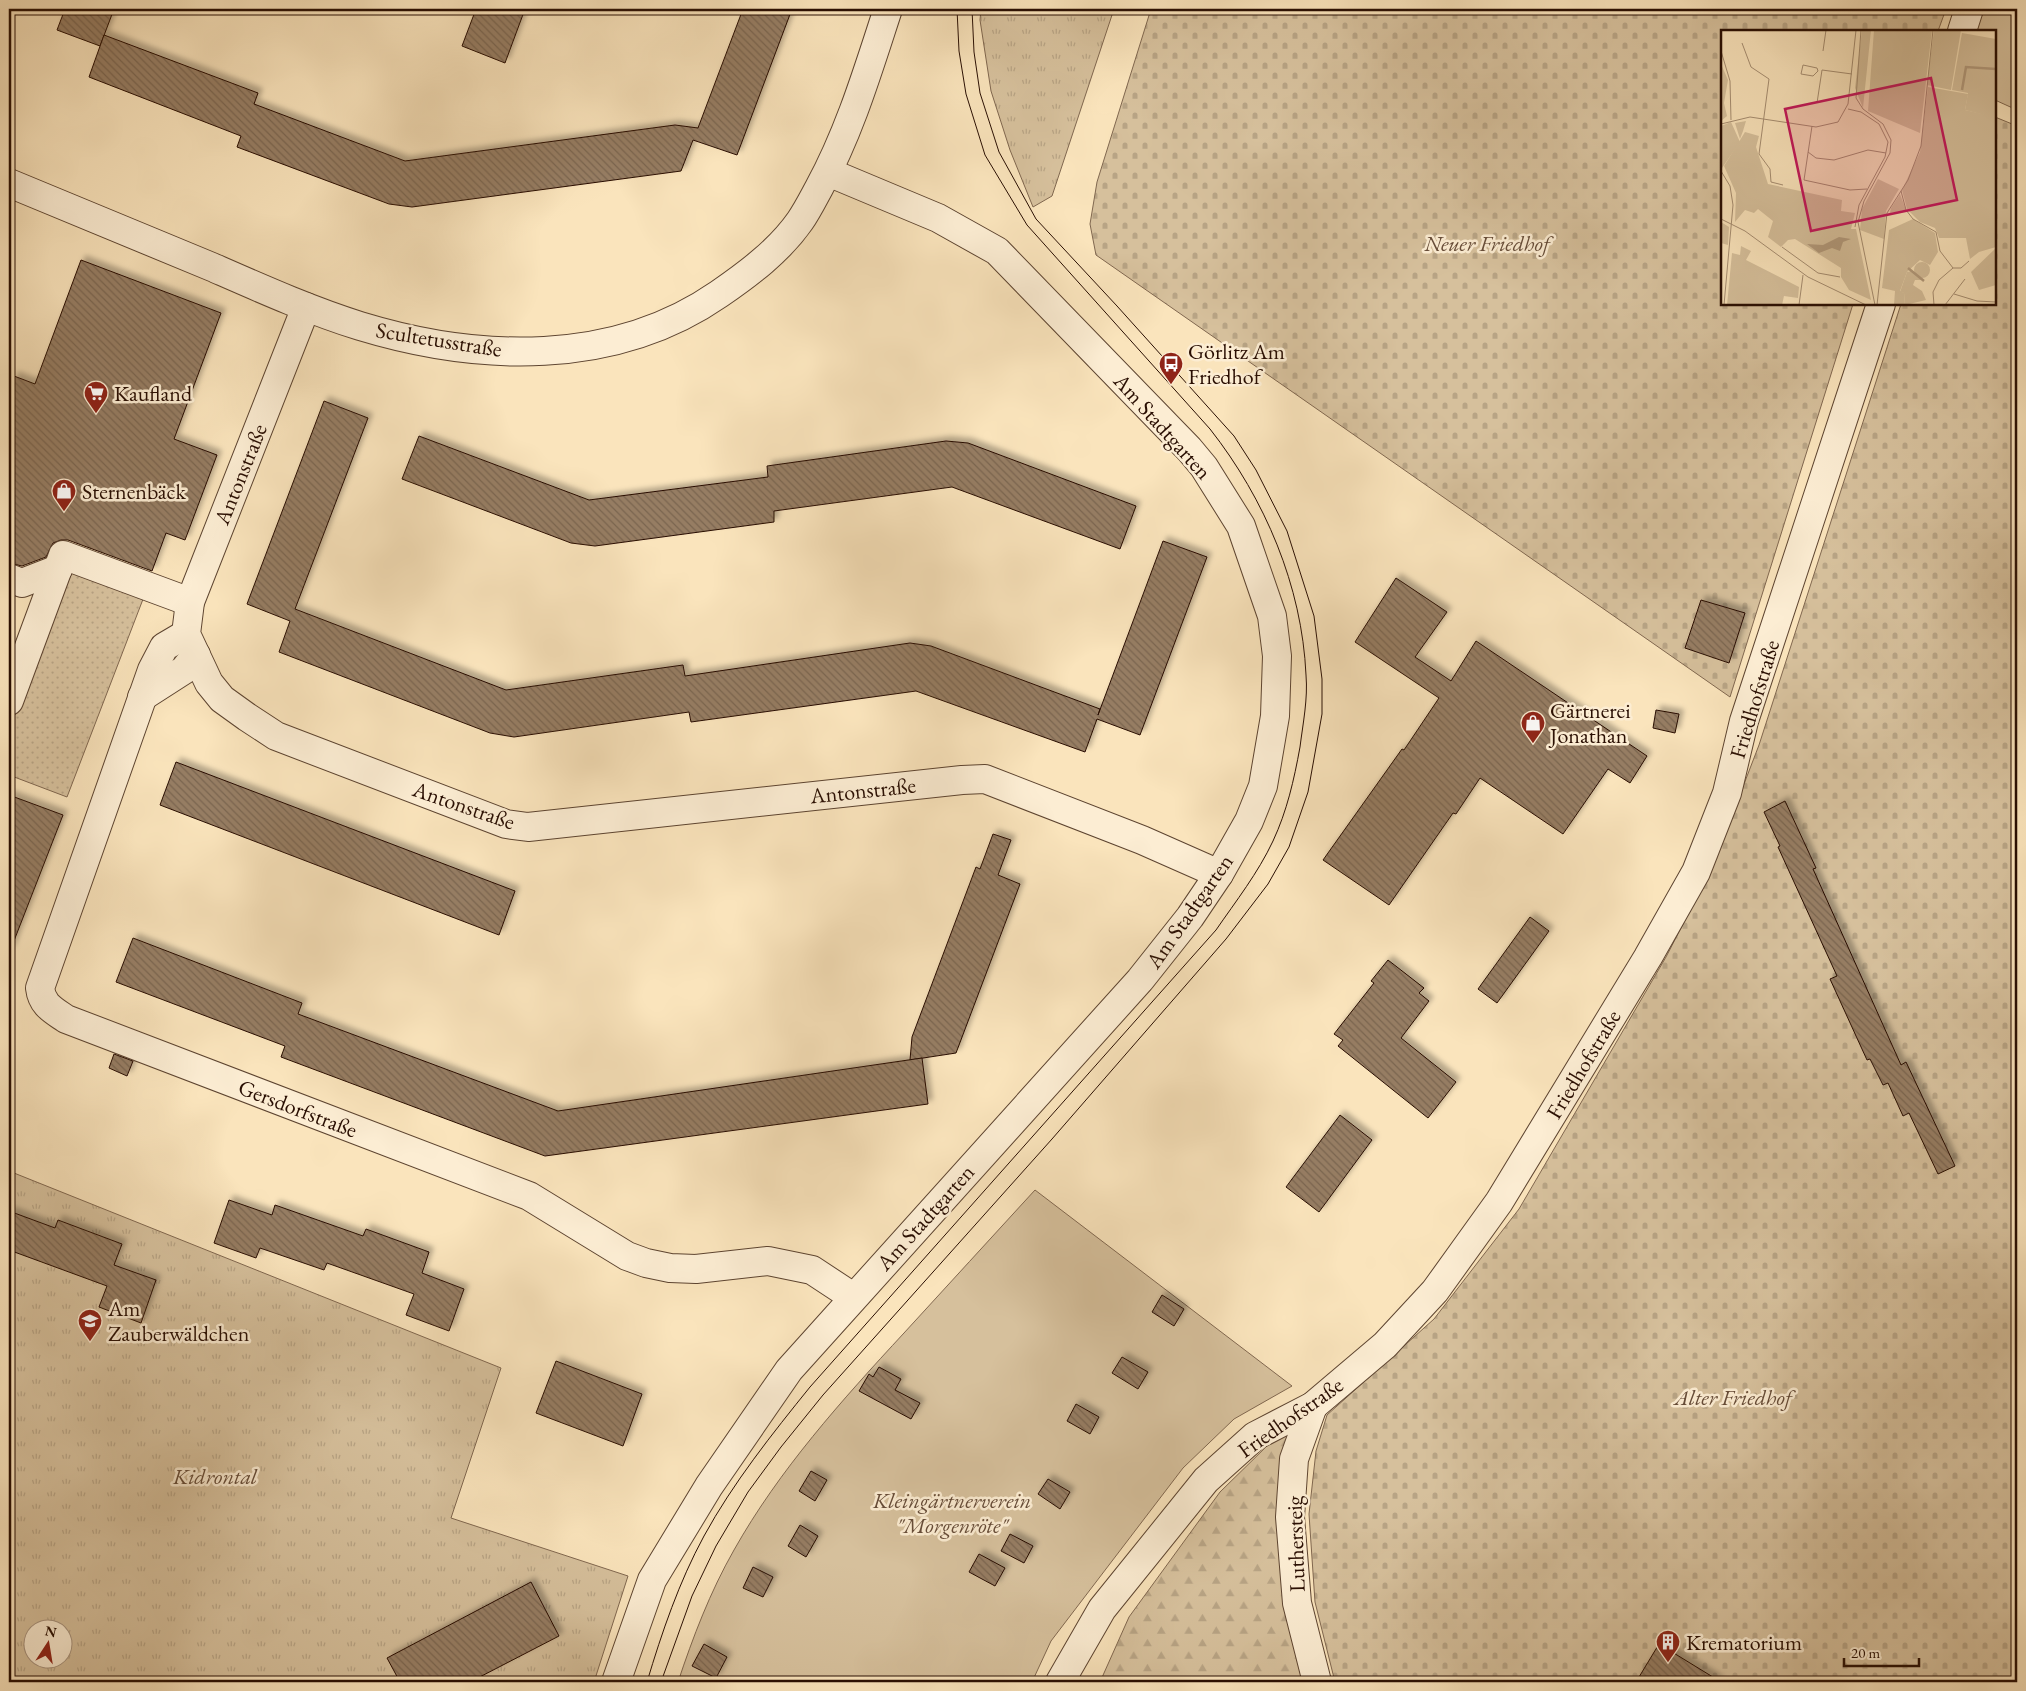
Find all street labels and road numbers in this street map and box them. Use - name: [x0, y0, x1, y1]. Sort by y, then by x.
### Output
- street label: Scultetusstraße: [374, 315, 504, 364]
- street label: Am Stadtgarten: [1107, 366, 1218, 486]
- street label: Antonstraße: [207, 419, 274, 530]
- street label: Friedhofstraße: [1723, 636, 1786, 762]
- street label: Antonstraße: [808, 770, 918, 811]
- street label: Antonstraße: [408, 774, 519, 837]
- street label: Am Stadtgarten: [1139, 848, 1240, 975]
- street label: Friedhofstraße: [1539, 1004, 1628, 1124]
- street label: Gersdorfstraße: [234, 1072, 362, 1145]
- street label: Am Stadtgarten: [869, 1158, 981, 1277]
- street label: Friedhofstraße: [1232, 1370, 1349, 1464]
- street label: Luthersteig: [1279, 1495, 1312, 1593]

